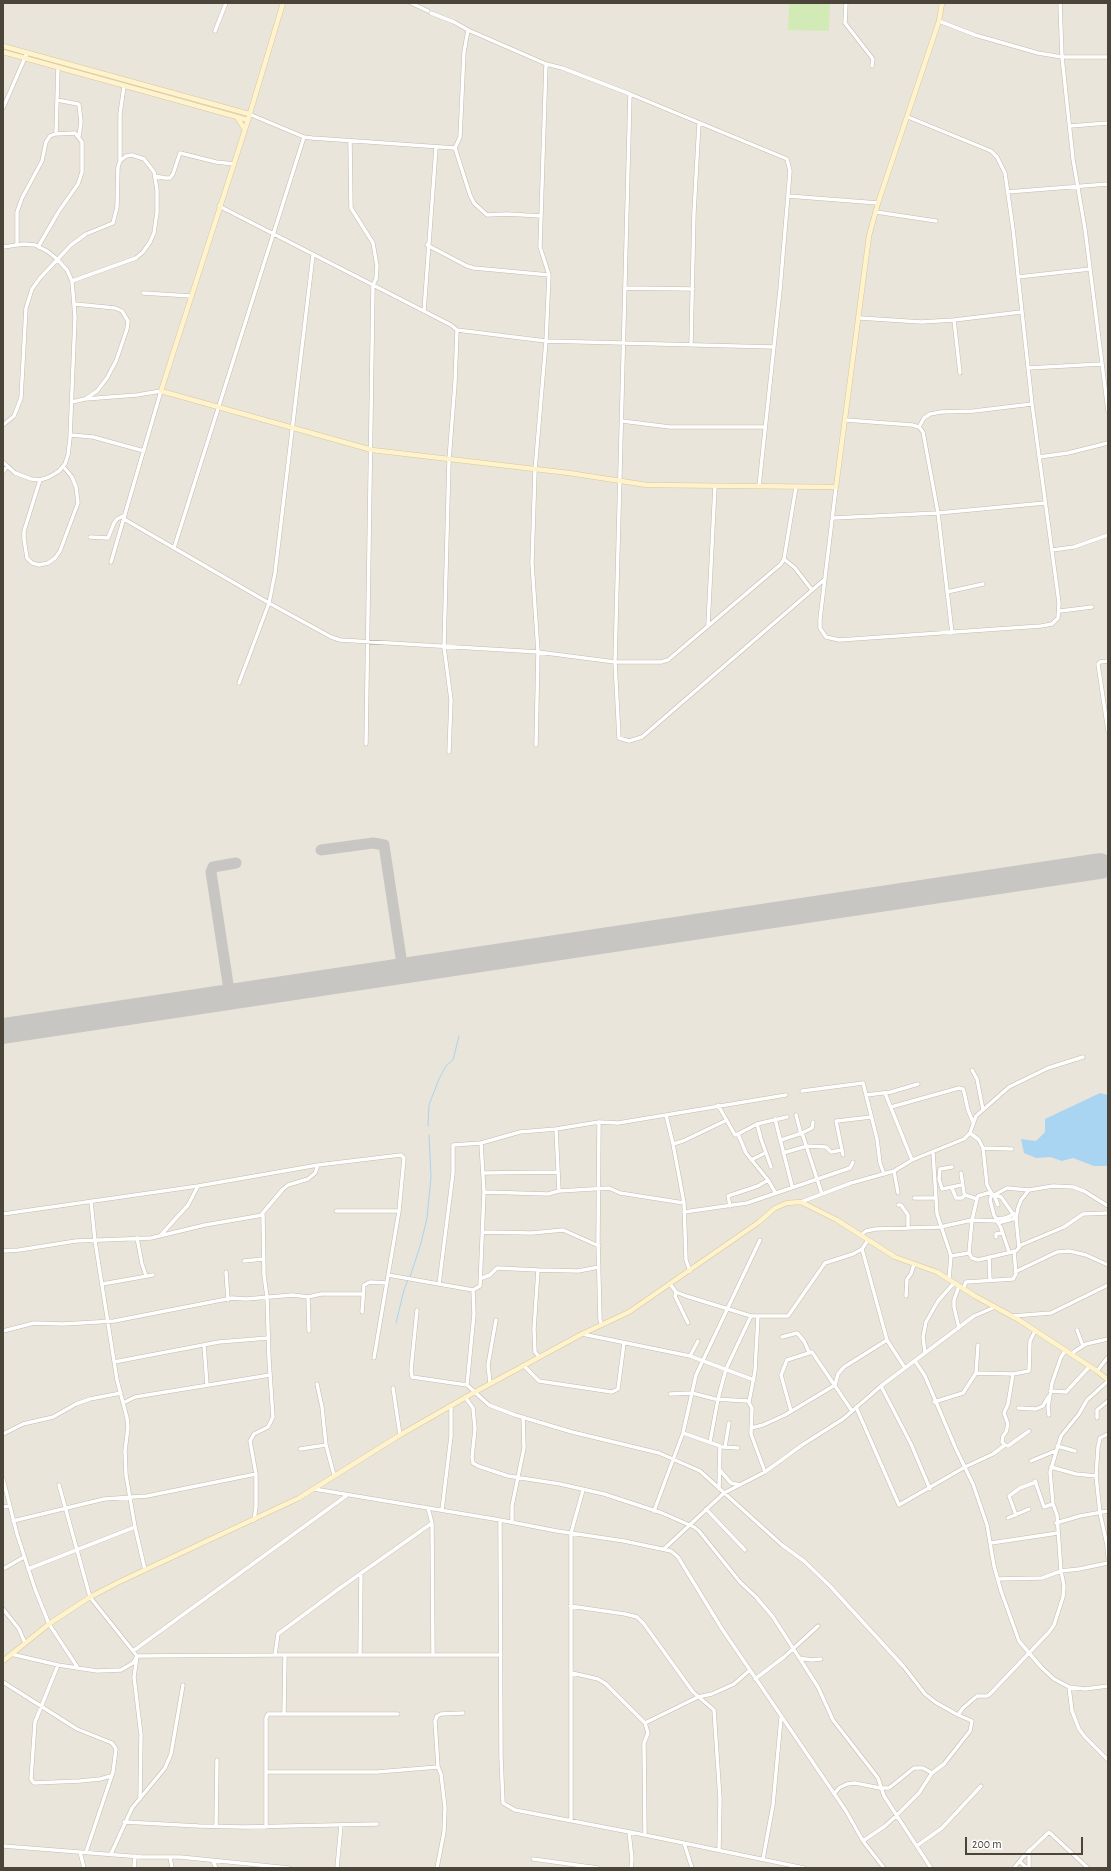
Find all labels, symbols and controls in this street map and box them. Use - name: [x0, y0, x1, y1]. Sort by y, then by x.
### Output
- scale bar: [967, 1829, 1085, 1855]
- text: 200 m: [972, 1838, 1002, 1850]

